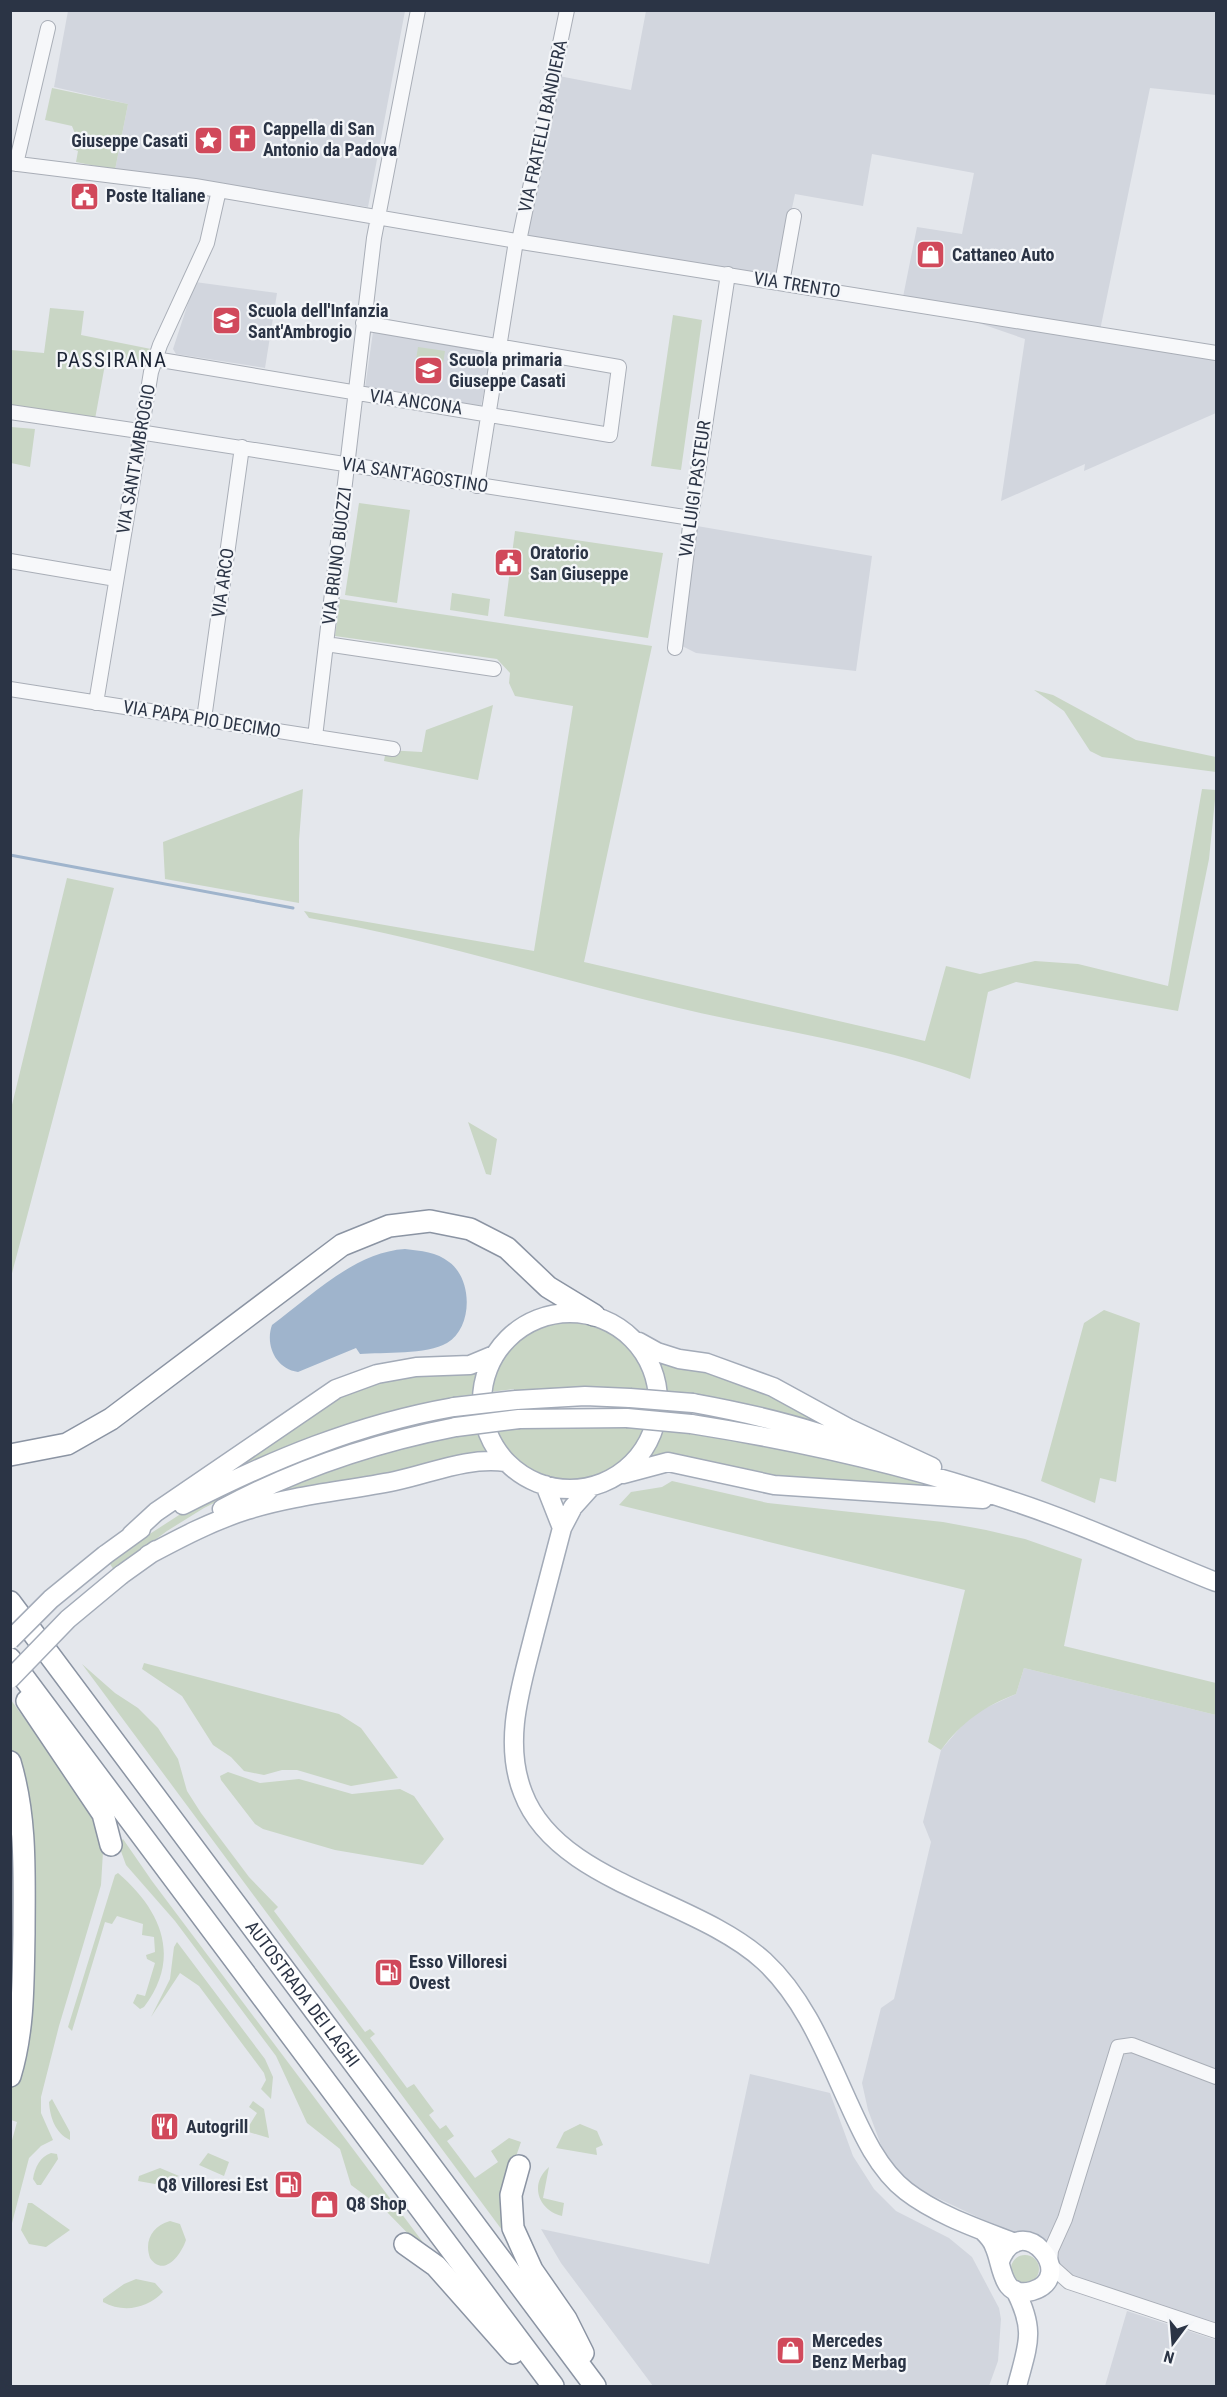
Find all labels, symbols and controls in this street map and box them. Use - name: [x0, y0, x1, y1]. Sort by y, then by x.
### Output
- street label: VIA FRATELLI BANDIERA: [514, 37, 571, 214]
- place label: Cappella di San Antonio da Padova: [263, 118, 397, 160]
- church icon: Cappella di San Antonio da Padova: [226, 123, 258, 155]
- place icon: Giuseppe Casati: [193, 125, 225, 157]
- place label: Giuseppe Casati: [71, 130, 188, 151]
- public building icon: Poste Italiane: [69, 180, 101, 212]
- place label: Poste Italiane: [106, 185, 206, 206]
- shop icon: Cattaneo Auto: [915, 239, 947, 271]
- place label: Cattaneo Auto: [952, 244, 1055, 265]
- street label: VIA TRENTO: [752, 267, 842, 302]
- place label: Scuola dell'Infanzia Sant'Ambrogio: [248, 300, 389, 342]
- school or university icon: Scuola dell'Infanzia Sant'Ambrogio: [211, 305, 243, 337]
- district label: PASSIRANA: [56, 348, 168, 372]
- place label: Scuola primaria Giuseppe Casati: [449, 349, 566, 391]
- school or university icon: Scuola primaria Giuseppe Casati: [412, 354, 444, 386]
- street label: VIA SANT'AMBROGIO: [112, 383, 159, 535]
- street label: VIA ANCONA: [368, 385, 464, 418]
- street label: VIA LUIGI PASTEUR: [675, 419, 715, 559]
- street label: VIA SANT'AGOSTINO: [340, 453, 490, 496]
- street label: VIA BRUNO BUOZZI: [318, 486, 355, 626]
- place label: Oratorio San Giuseppe: [530, 542, 629, 584]
- street label: VIA ARCO: [207, 547, 238, 619]
- public building icon: Oratorio San Giuseppe: [493, 547, 525, 579]
- street label: VIA PAPA PIO DECIMO: [122, 696, 282, 741]
- street label: AUTOSTRADA DEI LAGHI: [242, 1916, 364, 2071]
- place label: Esso Villoresi Ovest: [409, 1951, 507, 1993]
- fuel station icon: Esso Villoresi Ovest: [372, 1956, 404, 1988]
- restaurant icon: Autogrill: [149, 2111, 181, 2143]
- place label: Autogrill: [186, 2116, 248, 2137]
- fuel station icon: Q8 Villoresi Est: [273, 2169, 305, 2201]
- place label: Q8 Villoresi Est: [157, 2174, 268, 2195]
- shop icon: Q8 Shop: [309, 2188, 341, 2220]
- place label: Q8 Shop: [346, 2193, 407, 2214]
- north arrow: [1143, 2313, 1203, 2373]
- place label: Mercedes Benz Merbag: [812, 2330, 907, 2372]
- shop icon: Mercedes Benz Merbag: [775, 2335, 807, 2367]
- text: N: [1162, 2346, 1176, 2367]

